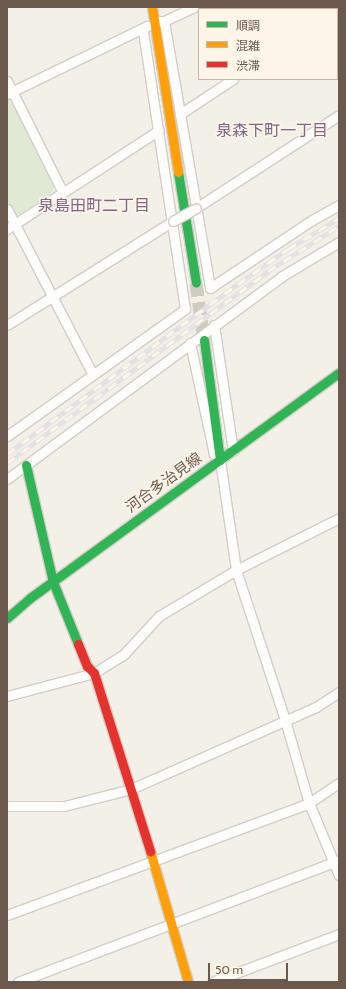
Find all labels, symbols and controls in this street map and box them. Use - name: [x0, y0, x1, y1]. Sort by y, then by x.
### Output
- legend: [198, 8, 338, 80]
- text: 順調: [236, 18, 260, 33]
- text: 混雑: [236, 38, 260, 53]
- text: 渋滞: [236, 58, 260, 73]
- district label: 泉森下町一丁目: [216, 121, 328, 141]
- district label: 泉島田町二丁目: [38, 196, 150, 216]
- street label: 河合多治見線: [122, 449, 206, 517]
- scale bar: [210, 955, 290, 981]
- text: 50 m: [215, 962, 243, 977]

